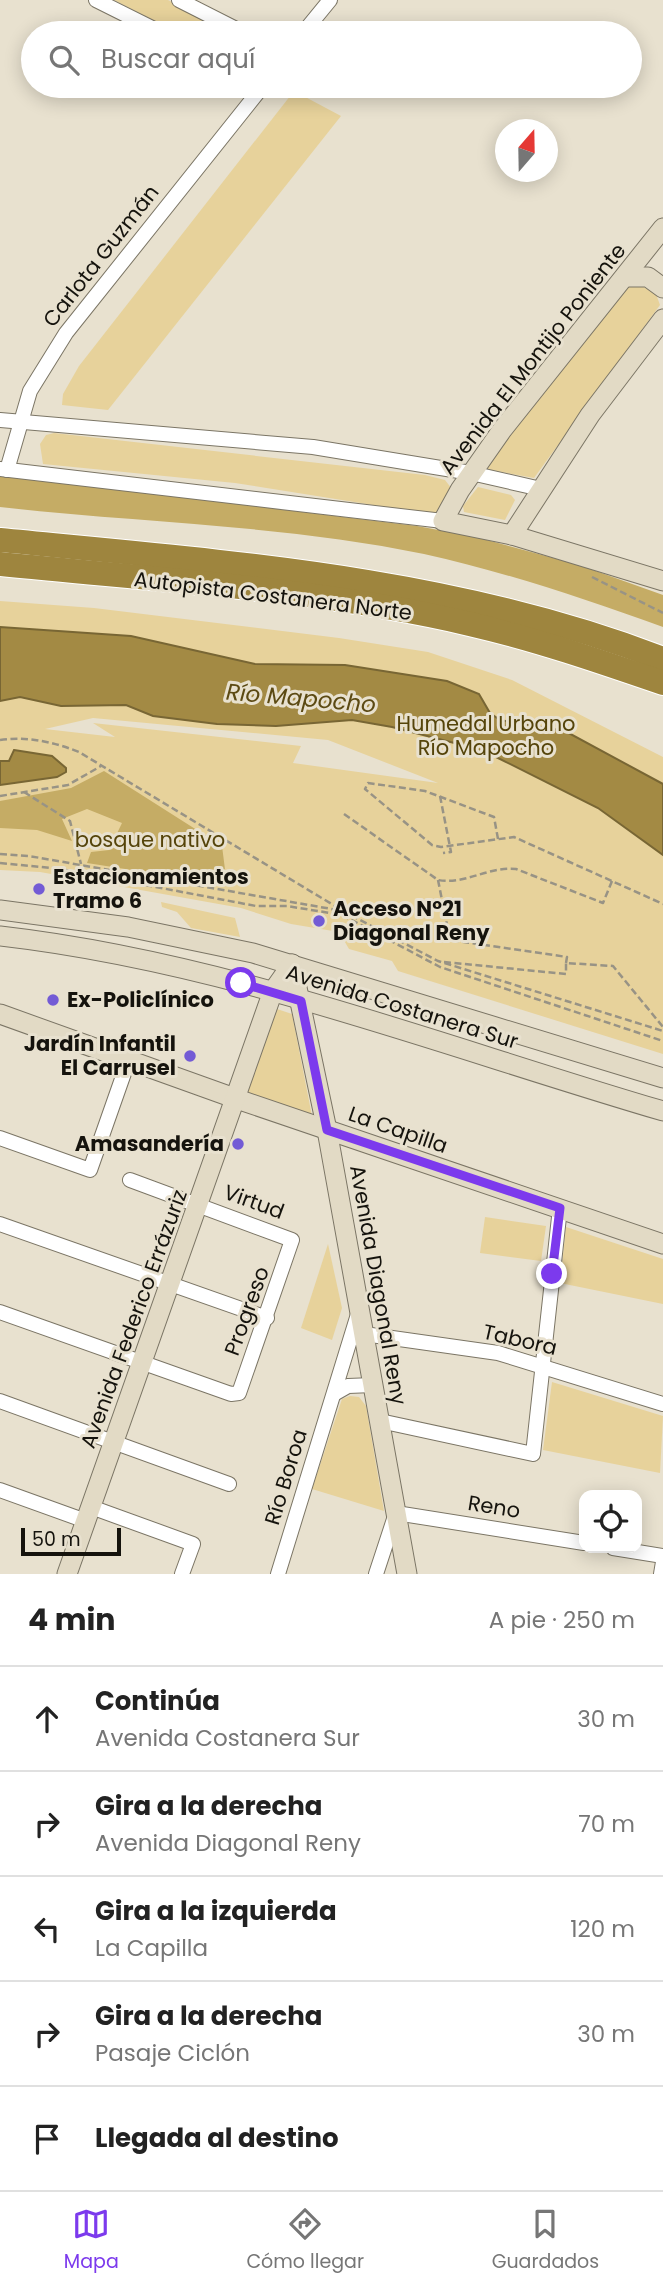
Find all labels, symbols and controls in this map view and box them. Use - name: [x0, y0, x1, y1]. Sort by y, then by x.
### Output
- search box: [21, 21, 642, 98]
- icon: search: [45, 41, 83, 79]
- text: Buscar aquí: [101, 41, 255, 77]
- north arrow: [495, 119, 558, 182]
- street label: Carlota Guzmán: [36, 179, 165, 333]
- street label: Avenida El Montijo Poniente: [433, 237, 632, 480]
- street label: Autopista Costanera Norte: [132, 564, 414, 627]
- water label: Río Mapocho: [225, 676, 377, 720]
- park label: Humedal Urbano Río Mapocho: [396, 709, 576, 762]
- park label: bosque nativo: [75, 825, 225, 854]
- place label: Estacionamientos Tramo 6: [53, 862, 249, 915]
- marker: Estacionamientos Tramo 6: [31, 881, 47, 897]
- place label: Acceso N°21 Diagonal Reny: [333, 894, 490, 947]
- marker: Acceso N°21 Diagonal Reny: [311, 913, 327, 929]
- street label: Avenida Costanera Sur: [282, 957, 522, 1056]
- route start: [225, 967, 256, 998]
- place label: Ex-Policlínico: [67, 985, 214, 1014]
- marker: Ex-Policlínico: [45, 992, 61, 1008]
- place label: Jardín Infantil El Carrusel: [24, 1029, 176, 1082]
- marker: Jardín Infantil El Carrusel: [182, 1048, 198, 1064]
- street label: La Capilla: [345, 1099, 452, 1160]
- place label: Amasandería: [75, 1129, 224, 1158]
- marker: Amasandería: [230, 1136, 246, 1152]
- street label: Avenida Diagonal Reny: [343, 1163, 414, 1407]
- street label: Virtud: [220, 1177, 288, 1226]
- street label: Avenida Federico Errázuriz: [73, 1185, 194, 1452]
- route end: [536, 1258, 567, 1289]
- street label: Progreso: [217, 1262, 276, 1359]
- street label: Tabora: [480, 1317, 560, 1362]
- street label: Río Boroa: [257, 1425, 314, 1528]
- street label: Reno: [466, 1488, 522, 1525]
- map controls: [579, 1490, 642, 1553]
- button: locate: [579, 1490, 642, 1553]
- scale bar: [21, 1525, 121, 1557]
- text: 50 m: [32, 1526, 81, 1553]
- text: 4 min: [28, 1598, 116, 1641]
- text: A pie · 250 m: [489, 1604, 635, 1636]
- text: Continúa: [95, 1683, 220, 1719]
- icon: ahead: [28, 1700, 66, 1738]
- text: 30 m: [577, 1703, 635, 1735]
- text: Avenida Costanera Sur: [95, 1722, 360, 1754]
- text: Gira a la derecha: [95, 1788, 323, 1824]
- icon: right: [28, 1805, 66, 1843]
- text: 70 m: [578, 1808, 635, 1840]
- text: Avenida Diagonal Reny: [95, 1827, 361, 1859]
- text: Gira a la izquierda: [95, 1893, 337, 1929]
- icon: left: [28, 1910, 66, 1948]
- text: 120 m: [570, 1913, 635, 1945]
- text: La Capilla: [95, 1932, 208, 1964]
- text: Gira a la derecha: [95, 1998, 323, 2034]
- icon: right: [28, 2015, 66, 2053]
- text: 30 m: [577, 2018, 635, 2050]
- text: Pasaje Ciclón: [95, 2037, 250, 2069]
- icon: arrive: [28, 2120, 66, 2158]
- text: Llegada al destino: [95, 2120, 339, 2156]
- tab: Mapa: [64, 2205, 119, 2276]
- tab: Cómo llegar: [246, 2205, 364, 2276]
- tab: Guardados: [492, 2205, 599, 2276]

